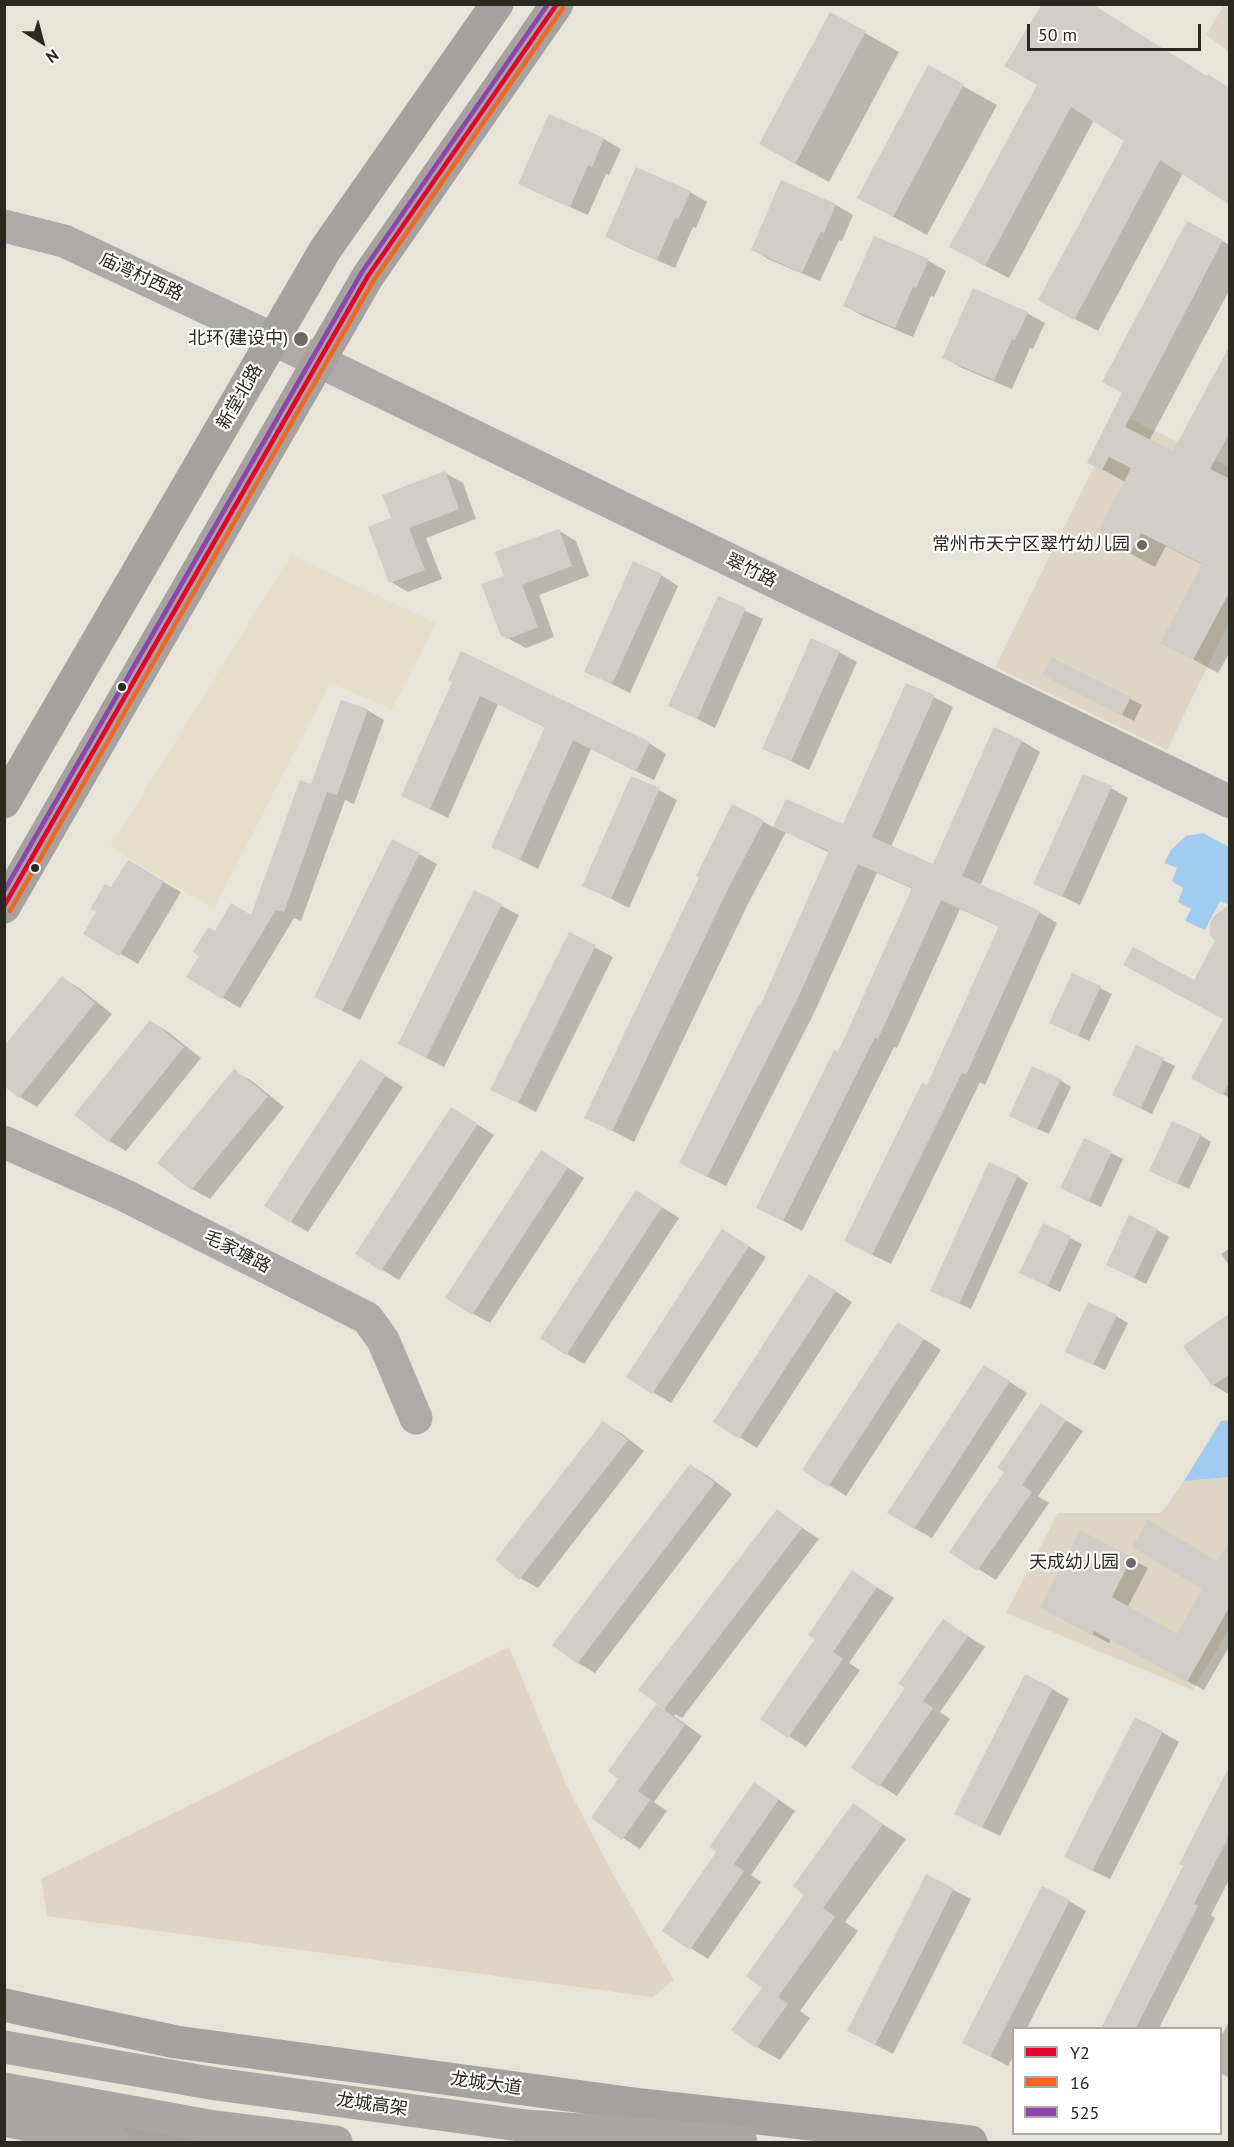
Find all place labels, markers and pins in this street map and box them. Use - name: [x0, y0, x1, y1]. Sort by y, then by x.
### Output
- place label: 北环(建设中): [188, 328, 288, 350]
- marker: 北环(建设中): [292, 330, 310, 348]
- place label: 常州市天宁区翠竹幼儿园: [932, 534, 1130, 556]
- marker: 常州市天宁区翠竹幼儿园: [1135, 538, 1149, 552]
- unlabelled marker: [116, 681, 128, 693]
- unlabelled marker: [29, 862, 41, 874]
- place label: 天成幼儿园: [1029, 1552, 1119, 1574]
- marker: 天成幼儿园: [1124, 1556, 1138, 1570]

